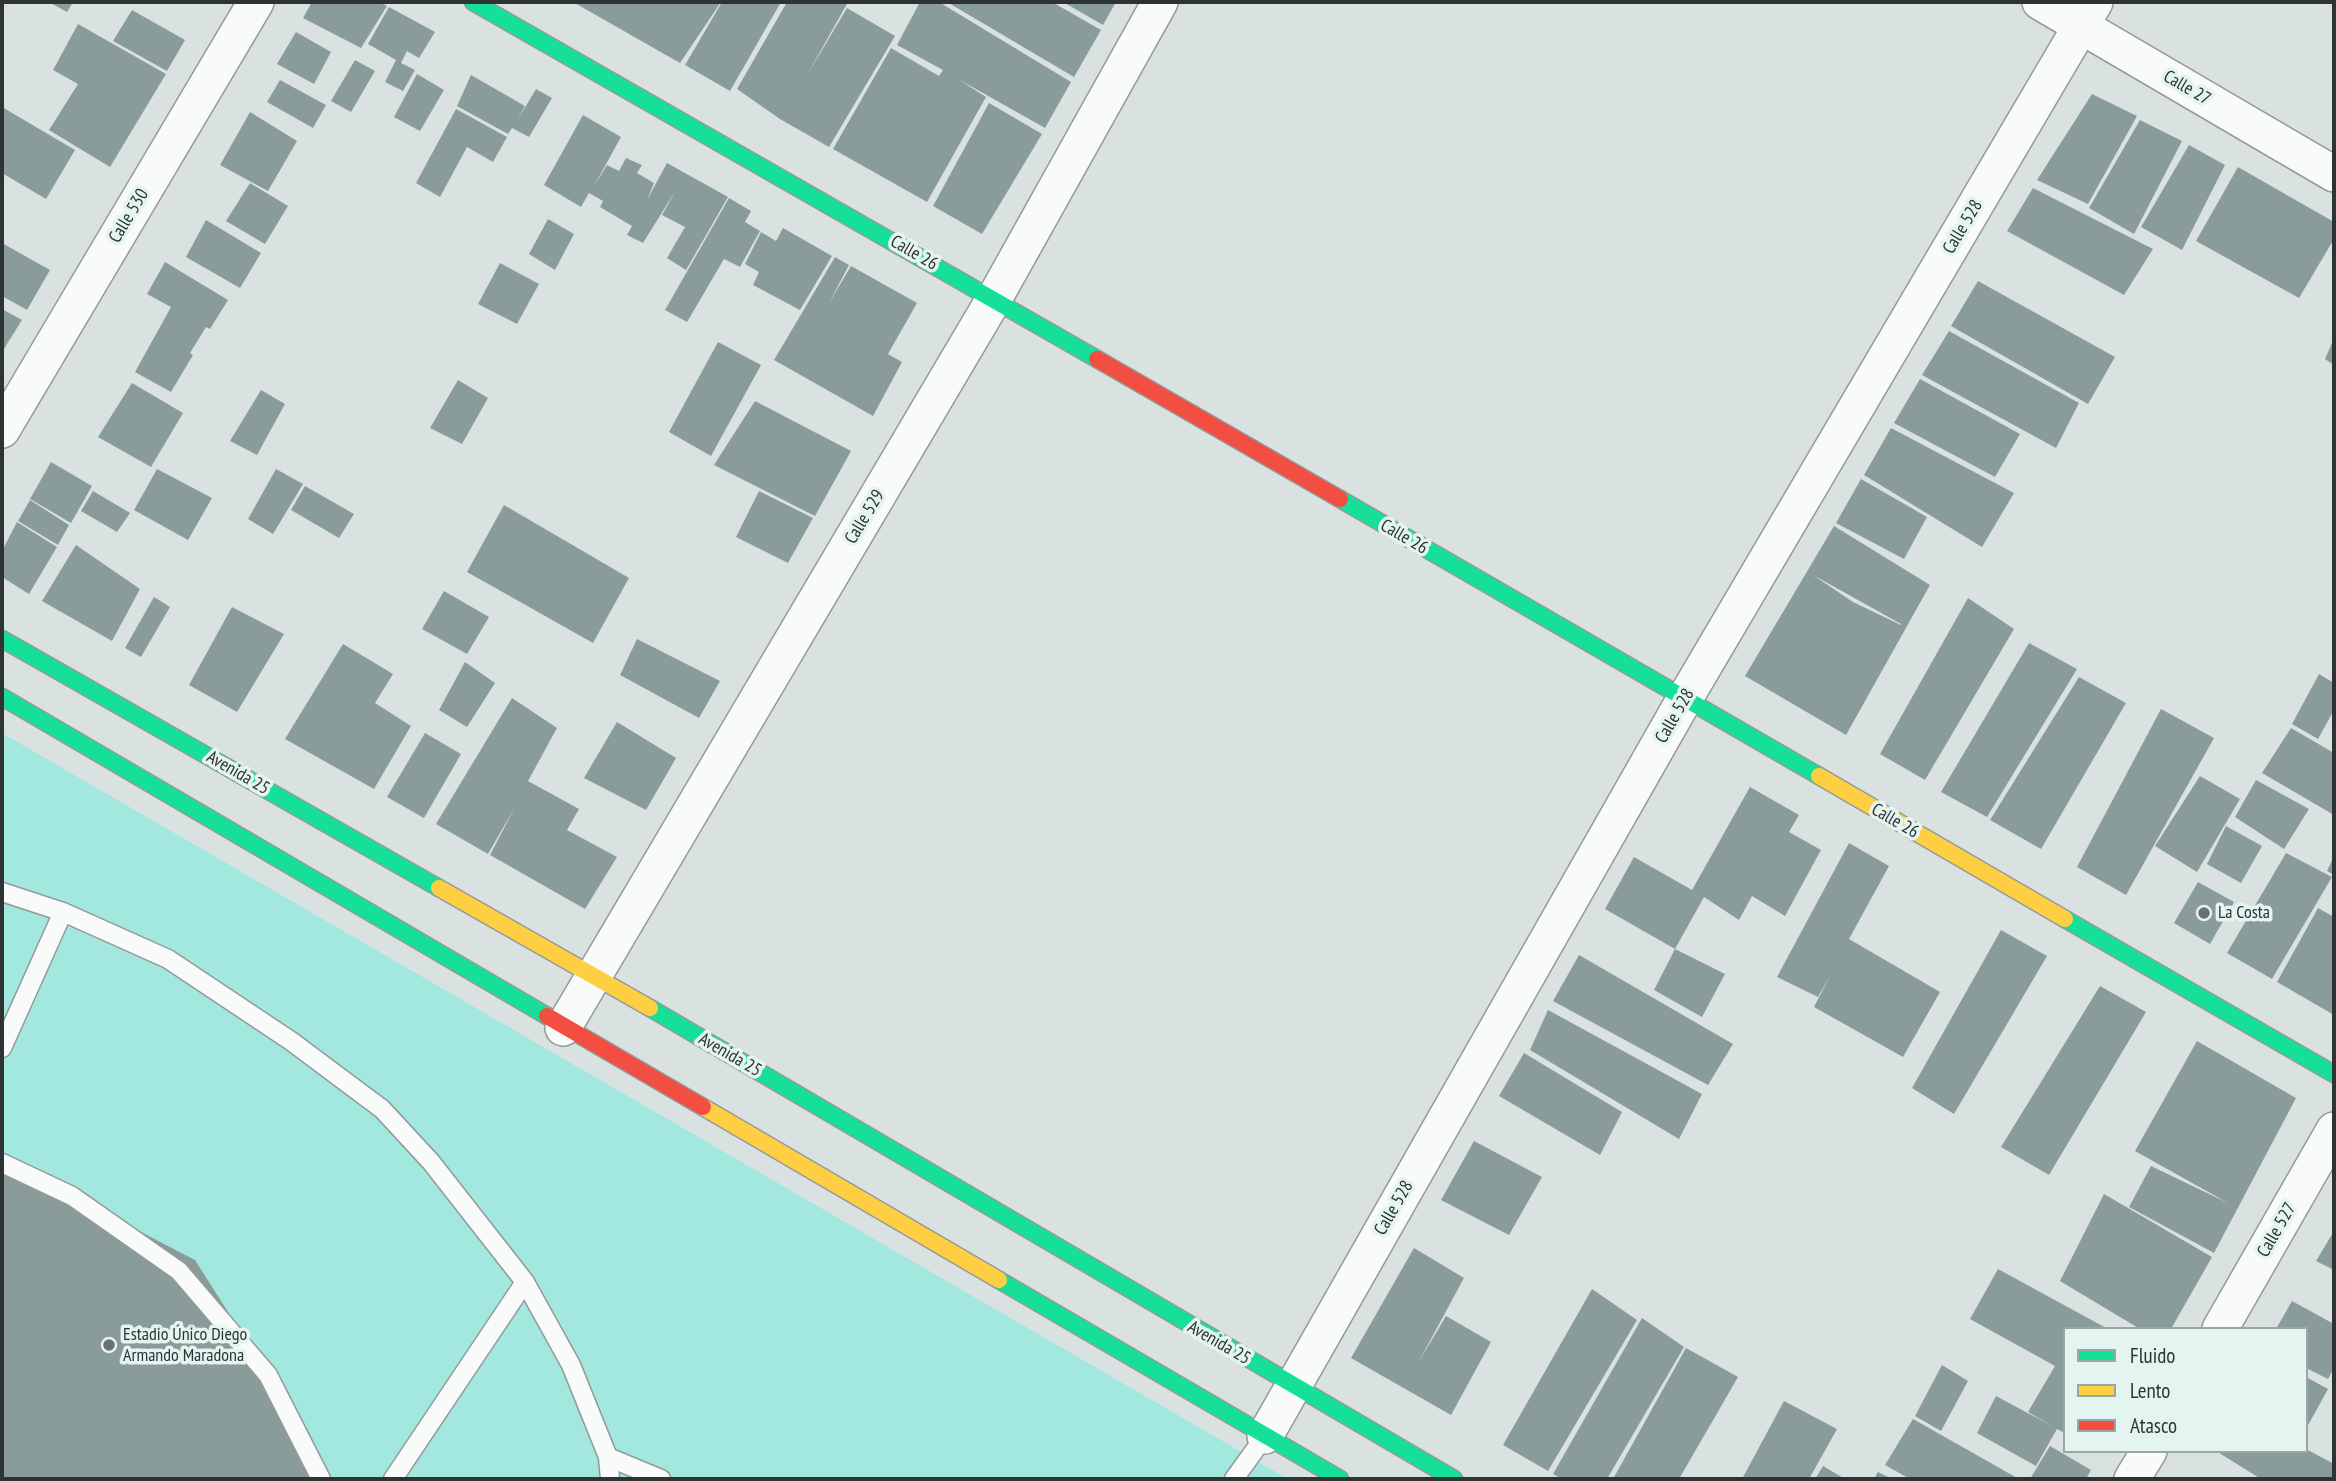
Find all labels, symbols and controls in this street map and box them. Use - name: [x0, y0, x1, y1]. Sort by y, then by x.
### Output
- street label: Calle 27: [2159, 66, 2215, 110]
- street label: Calle 530: [105, 185, 153, 247]
- street label: Calle 528: [1939, 196, 1987, 258]
- street label: Calle 26: [886, 231, 942, 275]
- street label: Calle 529: [841, 486, 889, 548]
- street label: Calle 26: [1376, 515, 1432, 559]
- street label: Calle 528: [1651, 685, 1699, 747]
- street label: Avenida 25: [203, 746, 273, 800]
- street label: Calle 26: [1867, 799, 1923, 843]
- place label: La Costa: [2218, 902, 2270, 924]
- marker: La Costa: [2196, 905, 2212, 921]
- street label: Avenida 25: [695, 1028, 765, 1082]
- street label: Calle 528: [1370, 1177, 1418, 1239]
- street label: Calle 527: [2253, 1199, 2301, 1261]
- street label: Avenida 25: [1184, 1316, 1254, 1370]
- place label: Estadio Único Diego Armando Maradona: [123, 1324, 247, 1366]
- legend: [2063, 1327, 2308, 1453]
- marker: Estadio Único Diego Armando Maradona: [101, 1337, 117, 1353]
- text: Fluido: [2130, 1342, 2175, 1369]
- text: Lento: [2130, 1377, 2170, 1404]
- text: Atasco: [2130, 1412, 2177, 1439]

